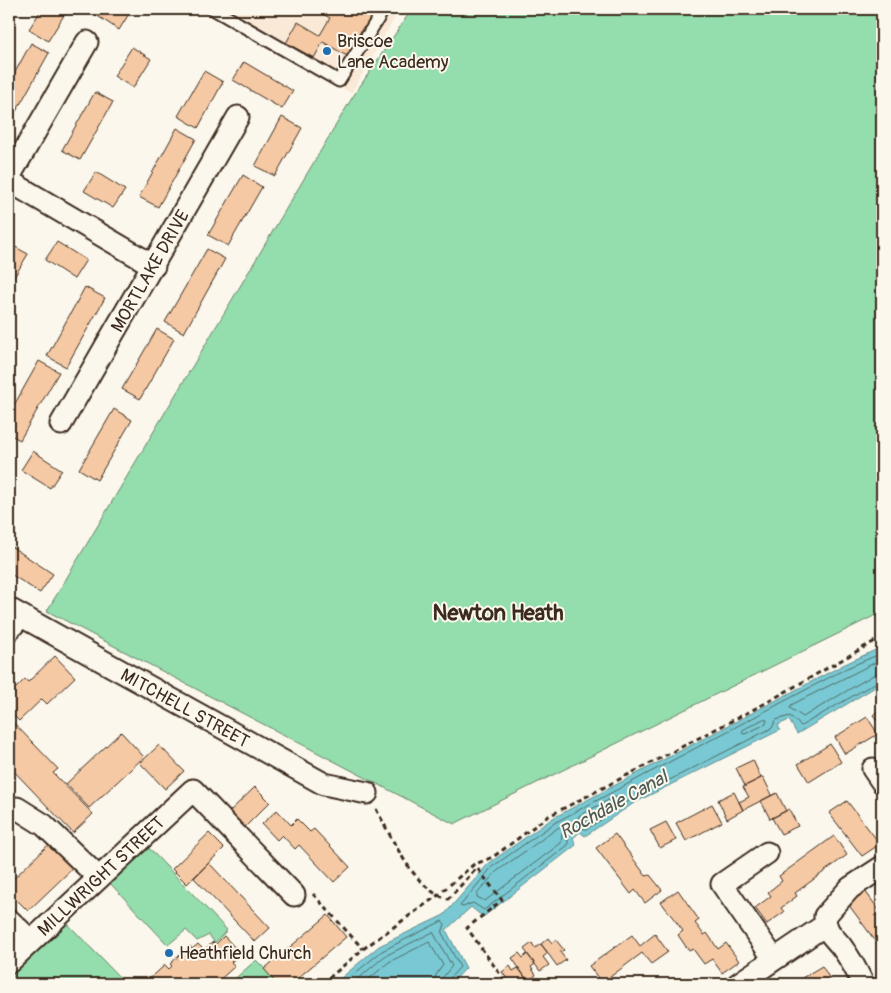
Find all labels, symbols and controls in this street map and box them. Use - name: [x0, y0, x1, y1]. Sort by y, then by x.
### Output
- place label: Briscoe Lane Academy: [337, 30, 449, 74]
- marker: Briscoe Lane Academy: [321, 45, 333, 57]
- street label: MORTLAKE DRIVE: [106, 206, 195, 337]
- district label: Newton Heath: [433, 599, 563, 627]
- street label: MITCHELL STREET: [116, 664, 253, 753]
- water label: Rochdale Canal: [555, 764, 674, 844]
- street label: MILLWRIGHT STREET: [33, 811, 170, 941]
- place label: Heathfield Church: [179, 942, 311, 965]
- marker: Heathfield Church: [163, 947, 175, 959]

